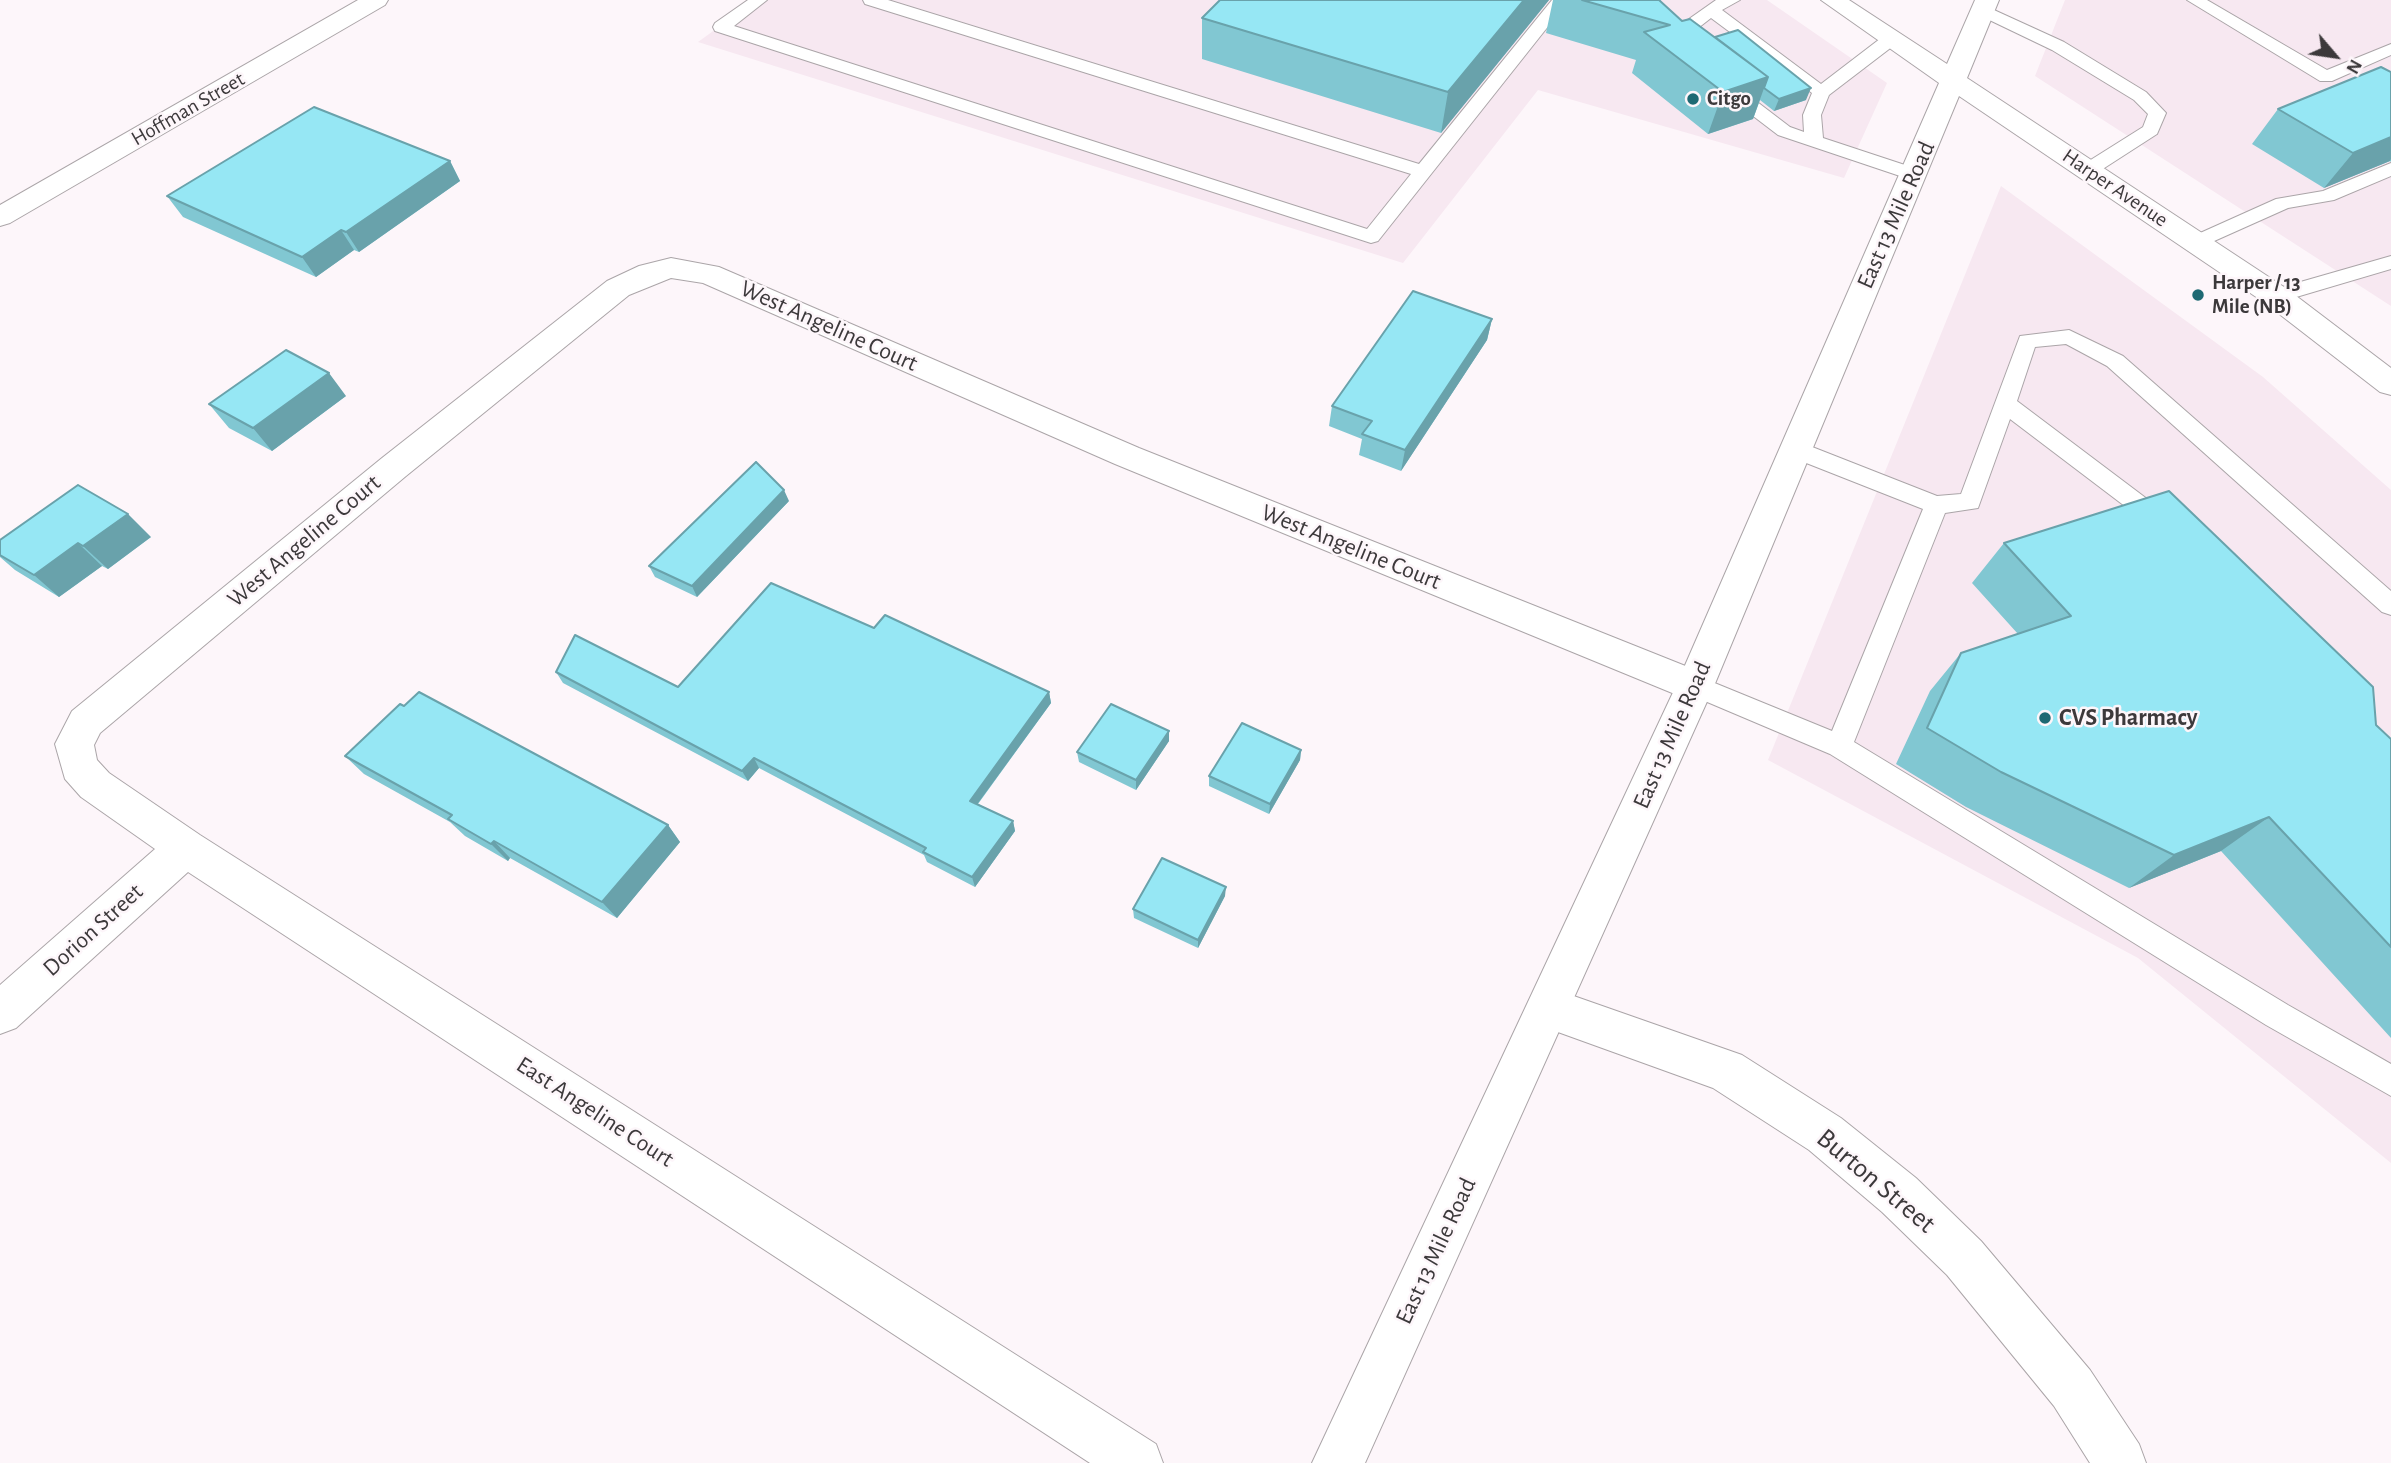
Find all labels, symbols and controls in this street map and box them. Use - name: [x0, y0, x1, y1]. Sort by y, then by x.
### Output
- north arrow: [2300, 21, 2370, 91]
- text: N: [2342, 56, 2365, 77]
- street label: Hoffman Street: [127, 66, 249, 152]
- place label: Citgo: [1707, 86, 1751, 112]
- marker: Citgo: [1685, 91, 1701, 107]
- street label: East 13 Mile Road: [1851, 137, 1941, 293]
- street label: Harper Avenue: [2057, 143, 2173, 233]
- place label: Harper / 13 Mile (NB): [2212, 270, 2301, 320]
- street label: West Angeline Court: [736, 274, 922, 378]
- marker: Harper / 13 Mile (NB): [2190, 287, 2206, 303]
- street label: West Angeline Court: [222, 469, 386, 613]
- street label: West Angeline Court: [1257, 498, 1445, 596]
- street label: East 13 Mile Road: [1627, 657, 1717, 813]
- place label: CVS Pharmacy: [2059, 704, 2197, 732]
- marker: CVS Pharmacy: [2037, 710, 2053, 726]
- street label: Dorion Street: [37, 877, 149, 983]
- street label: East Angeline Court: [511, 1050, 679, 1174]
- street label: Burton Street: [1810, 1122, 1942, 1240]
- street label: East 13 Mile Road: [1390, 1173, 1482, 1329]

